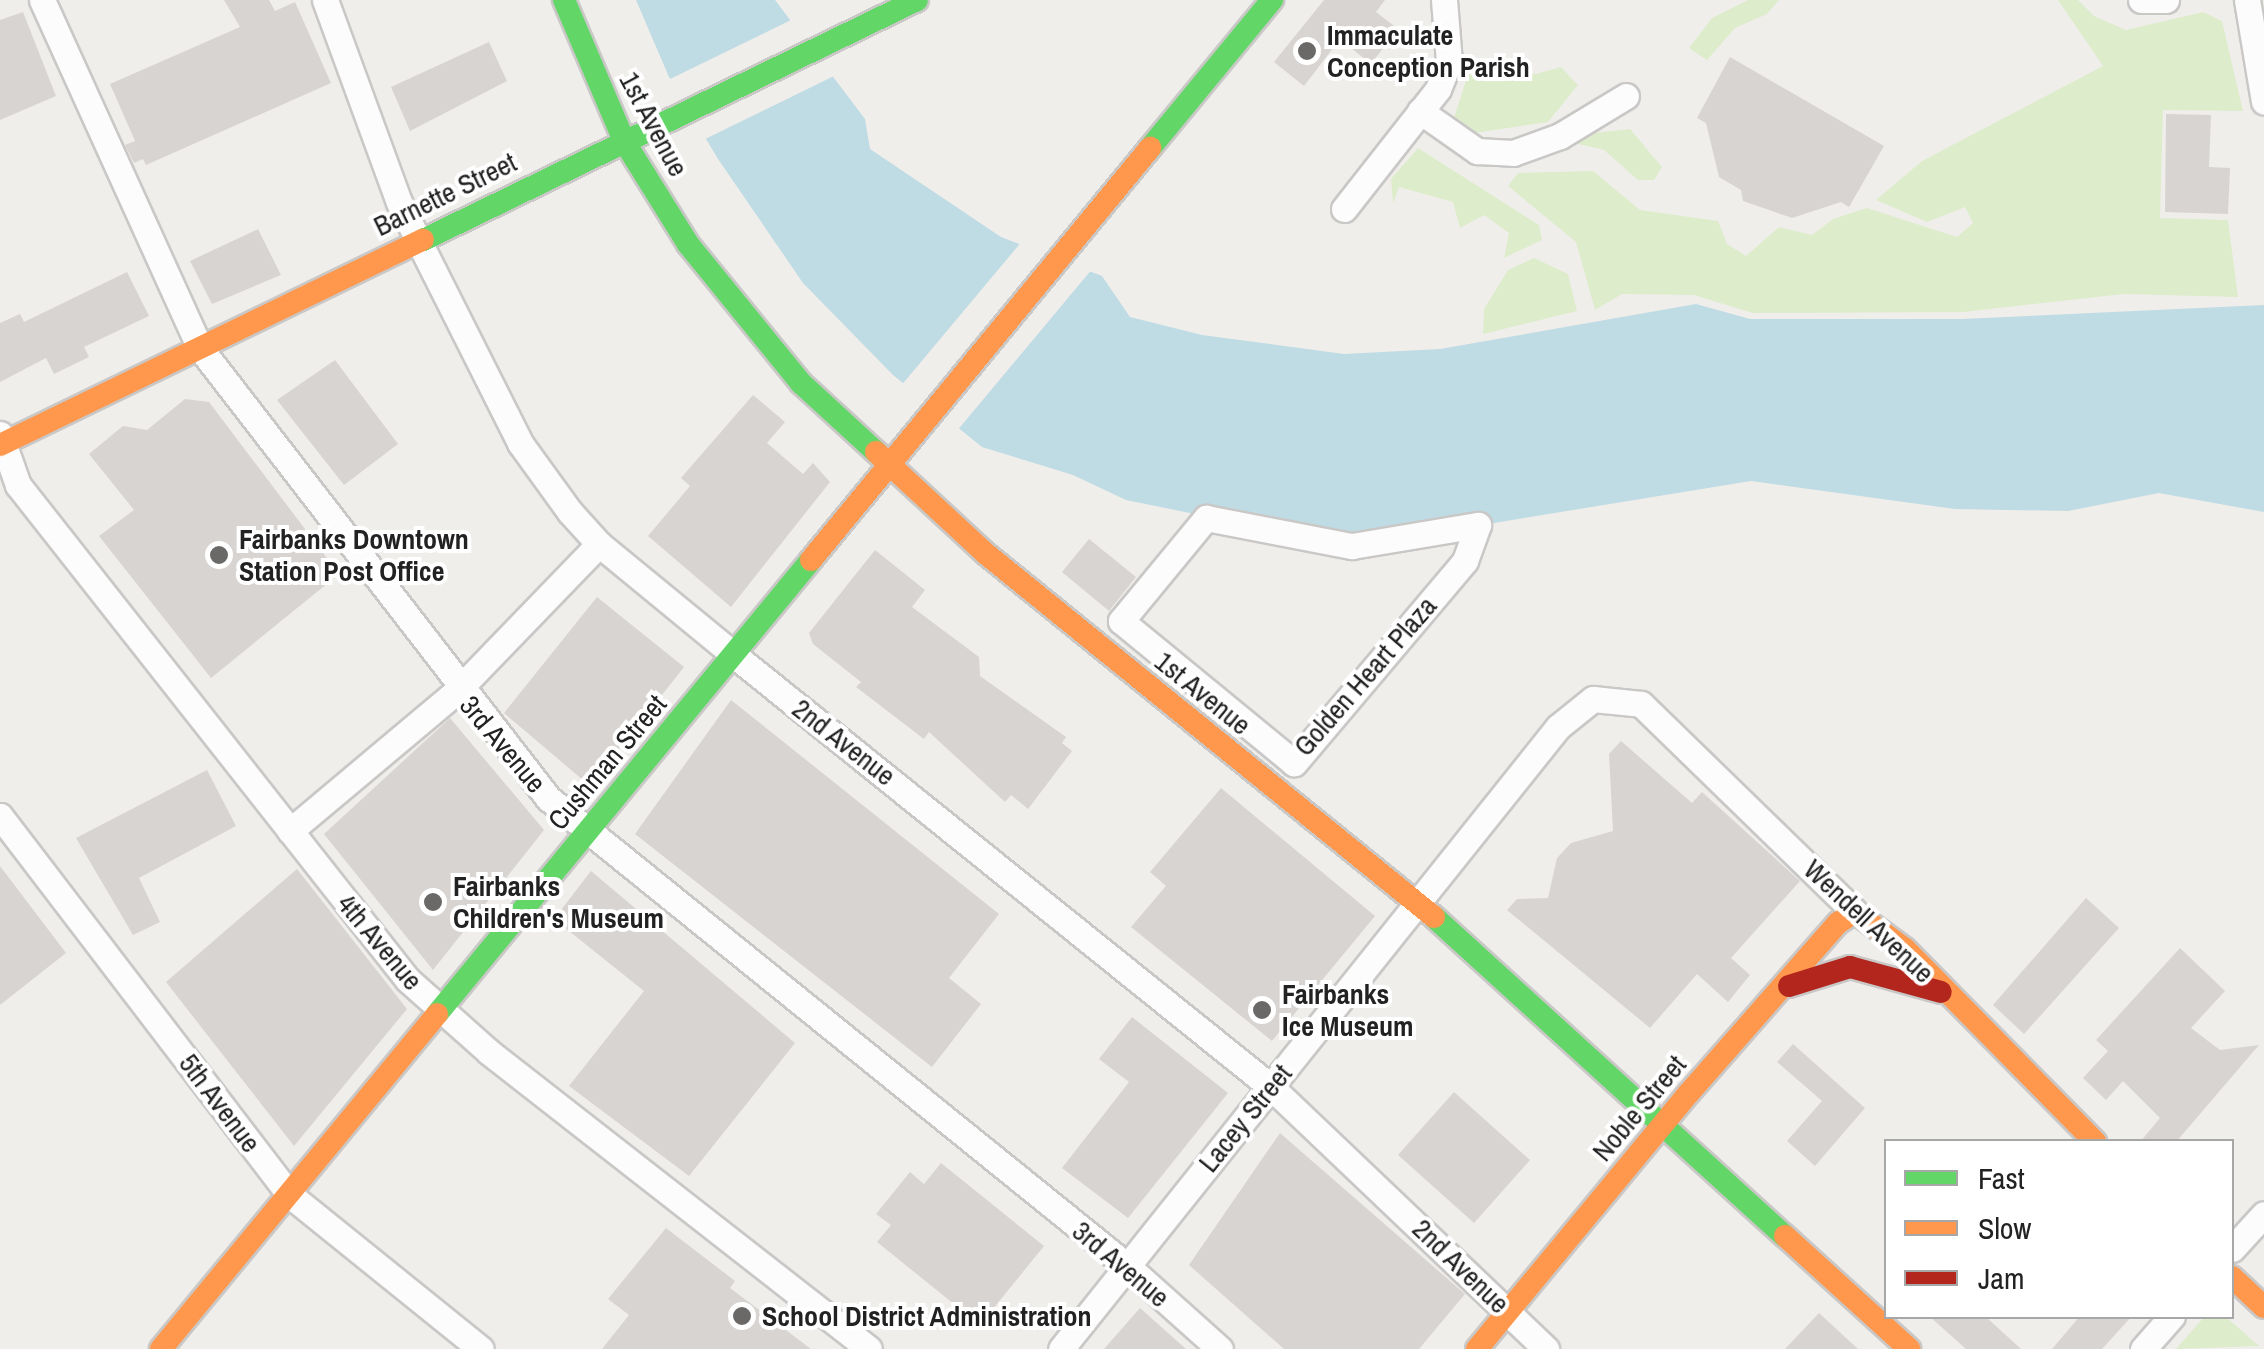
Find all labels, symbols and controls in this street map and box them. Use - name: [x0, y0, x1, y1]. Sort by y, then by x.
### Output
- place label: Immaculate Conception Parish: [1327, 18, 1530, 84]
- marker: Immaculate Conception Parish: [1296, 40, 1318, 62]
- street label: 1st Avenue: [612, 66, 696, 182]
- street label: Barnette Street: [368, 145, 522, 243]
- place label: Fairbanks Downtown Station Post Office: [239, 522, 469, 588]
- marker: Fairbanks Downtown Station Post Office: [208, 544, 230, 566]
- street label: Golden Heart Plaza: [1287, 589, 1443, 763]
- street label: 1st Avenue: [1148, 644, 1258, 742]
- street label: 3rd Avenue: [453, 688, 553, 800]
- street label: Cushman Street: [541, 688, 673, 836]
- street label: 2nd Avenue: [786, 691, 902, 793]
- street label: Wendell Avenue: [1797, 852, 1941, 990]
- place label: Fairbanks Children's Museum: [453, 869, 664, 935]
- street label: 4th Avenue: [330, 887, 430, 997]
- marker: Fairbanks Children's Museum: [422, 891, 444, 913]
- place label: Fairbanks Ice Museum: [1282, 977, 1413, 1043]
- marker: Fairbanks Ice Museum: [1251, 999, 1273, 1021]
- street label: 5th Avenue: [172, 1047, 268, 1159]
- street label: Noble Street: [1585, 1048, 1693, 1168]
- street label: Lacey Street: [1191, 1057, 1299, 1179]
- legend: [1884, 1139, 2234, 1319]
- text: Fast: [1978, 1158, 2025, 1198]
- text: Slow: [1978, 1208, 2031, 1248]
- street label: 2nd Avenue: [1405, 1211, 1517, 1321]
- street label: 3rd Avenue: [1065, 1214, 1177, 1314]
- text: Jam: [1978, 1258, 2024, 1298]
- place label: School District Administration: [762, 1299, 1092, 1333]
- marker: School District Administration: [731, 1305, 753, 1327]

